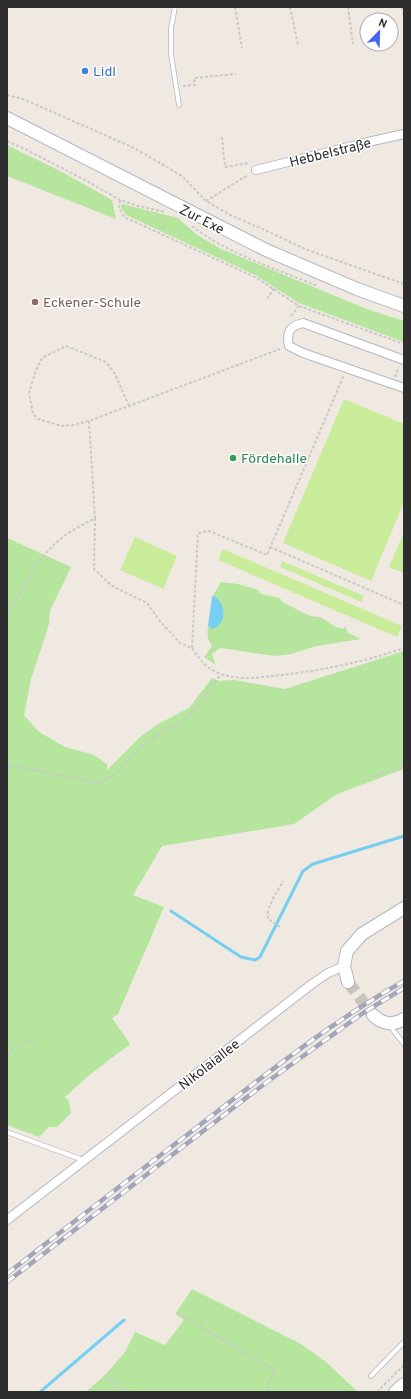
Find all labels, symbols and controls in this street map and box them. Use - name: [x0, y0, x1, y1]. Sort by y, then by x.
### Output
- north arrow: [359, 12, 399, 52]
- text: N: [376, 16, 389, 32]
- place label: Lidl: [93, 64, 116, 81]
- marker: Lidl: [80, 66, 90, 76]
- street label: Hebbelstraße: [288, 135, 373, 172]
- street label: Zur Exe: [176, 202, 227, 239]
- place label: Eckener-Schule: [43, 295, 141, 312]
- marker: Eckener-Schule: [30, 297, 40, 307]
- place label: Fördehalle: [241, 451, 307, 468]
- marker: Fördehalle: [228, 453, 238, 463]
- street label: Nikolaiallee: [176, 1036, 244, 1094]

